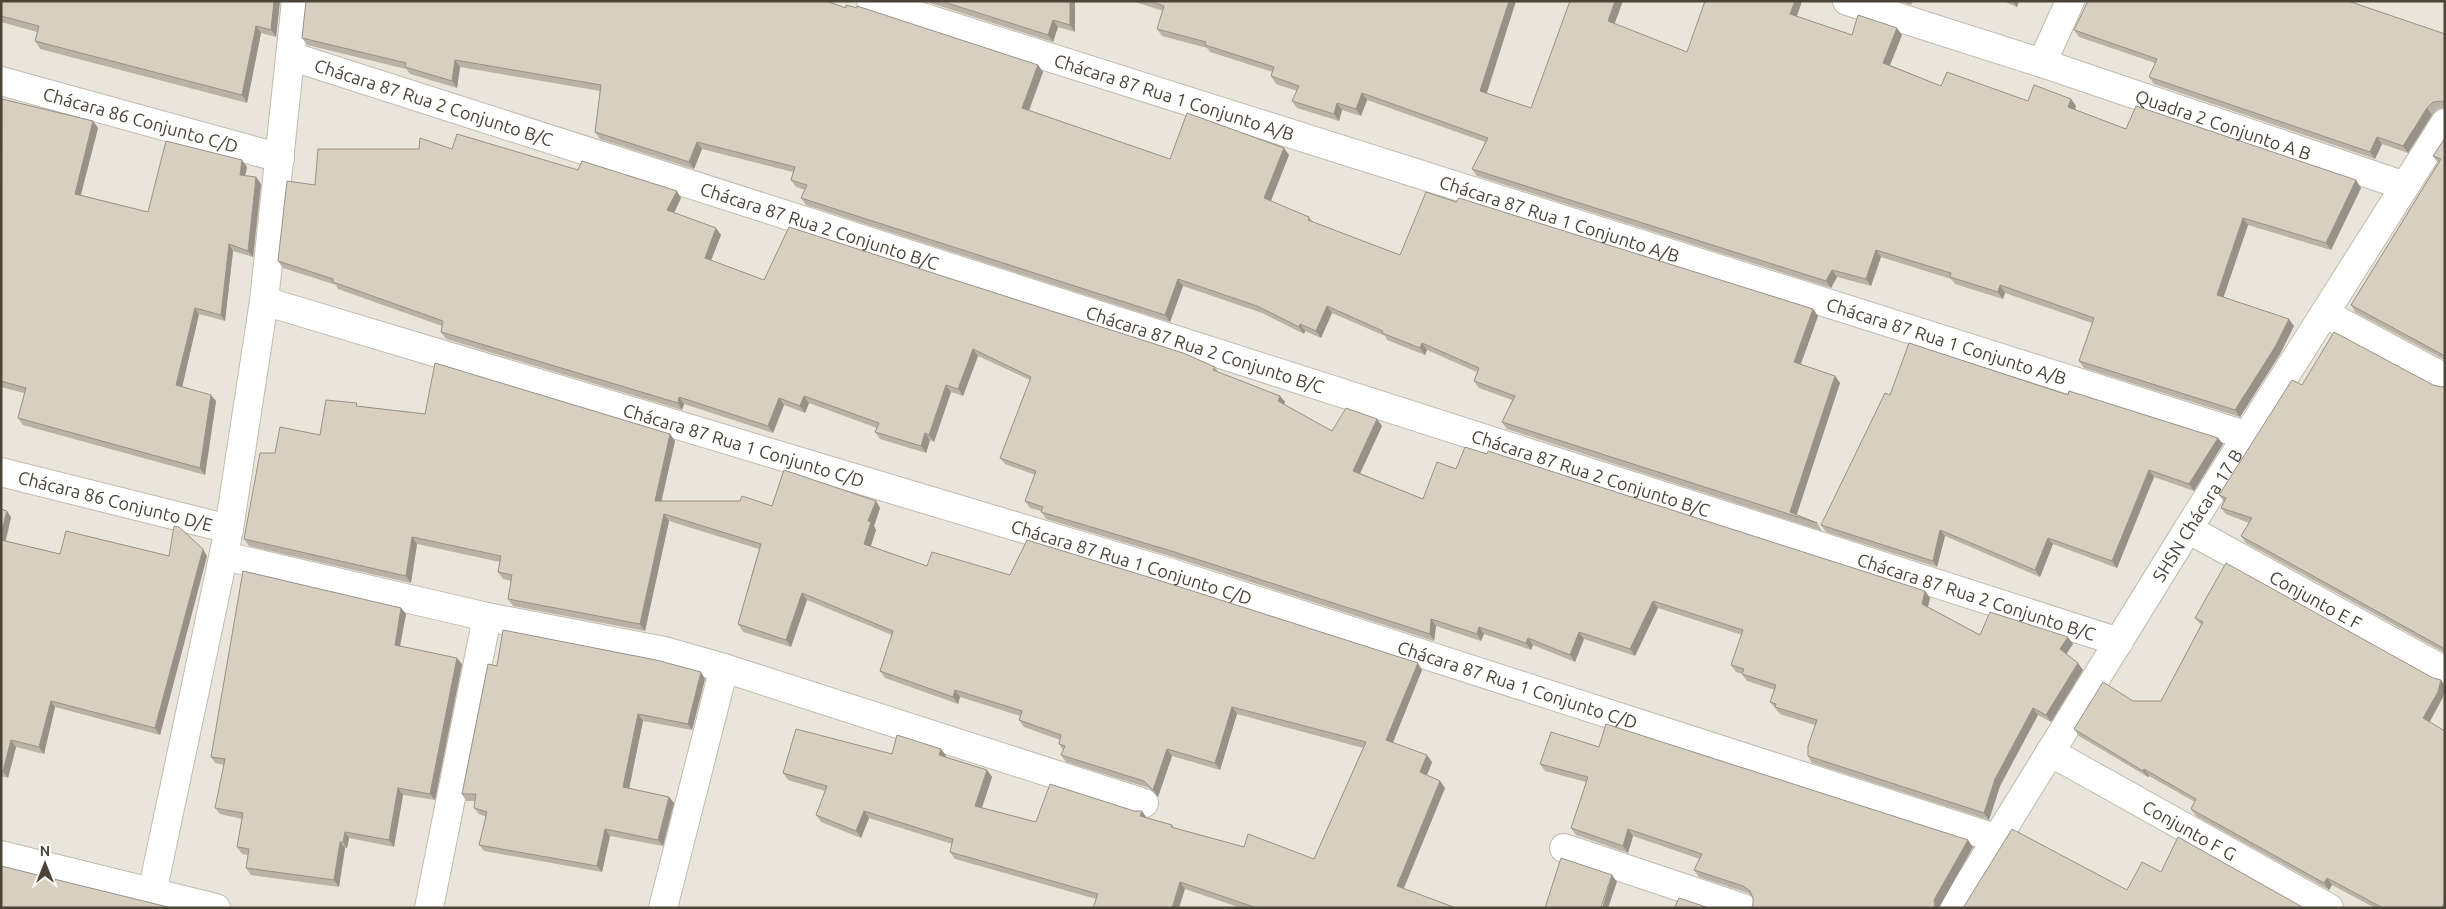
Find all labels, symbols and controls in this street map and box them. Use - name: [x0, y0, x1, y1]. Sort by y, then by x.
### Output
- street label: Chácara 87 Rua 1 Conjunto A/B: [1052, 50, 1297, 144]
- street label: Chácara 87 Rua 2 Conjunto B/C: [312, 55, 555, 150]
- street label: Chácara 86 Conjunto C/D: [41, 83, 241, 156]
- street label: Quadra 2 Conjunto A B: [2132, 85, 2314, 163]
- street label: Chácara 87 Rua 1 Conjunto A/B: [1437, 171, 1682, 266]
- street label: Chácara 87 Rua 2 Conjunto B/C: [698, 178, 941, 273]
- street label: Chácara 87 Rua 1 Conjunto A/B: [1824, 294, 2069, 388]
- street label: Chácara 87 Rua 2 Conjunto B/C: [1084, 302, 1327, 397]
- street label: Chácara 87 Rua 1 Conjunto C/D: [621, 399, 867, 490]
- street label: Chácara 87 Rua 2 Conjunto B/C: [1469, 425, 1713, 520]
- street label: SHSN Chácara 17 B: [2148, 445, 2246, 585]
- street label: Chácara 86 Conjunto D/E: [16, 467, 215, 535]
- street label: Chácara 87 Rua 1 Conjunto C/D: [1009, 516, 1255, 608]
- street label: Chácara 87 Rua 2 Conjunto B/C: [1855, 549, 2098, 644]
- street label: Conjunto E F: [2266, 566, 2365, 633]
- street label: Chácara 87 Rua 1 Conjunto C/D: [1395, 637, 1640, 732]
- street label: Conjunto F G: [2139, 796, 2240, 864]
- north arrow: [20, 839, 70, 889]
- text: N: [40, 843, 50, 859]

